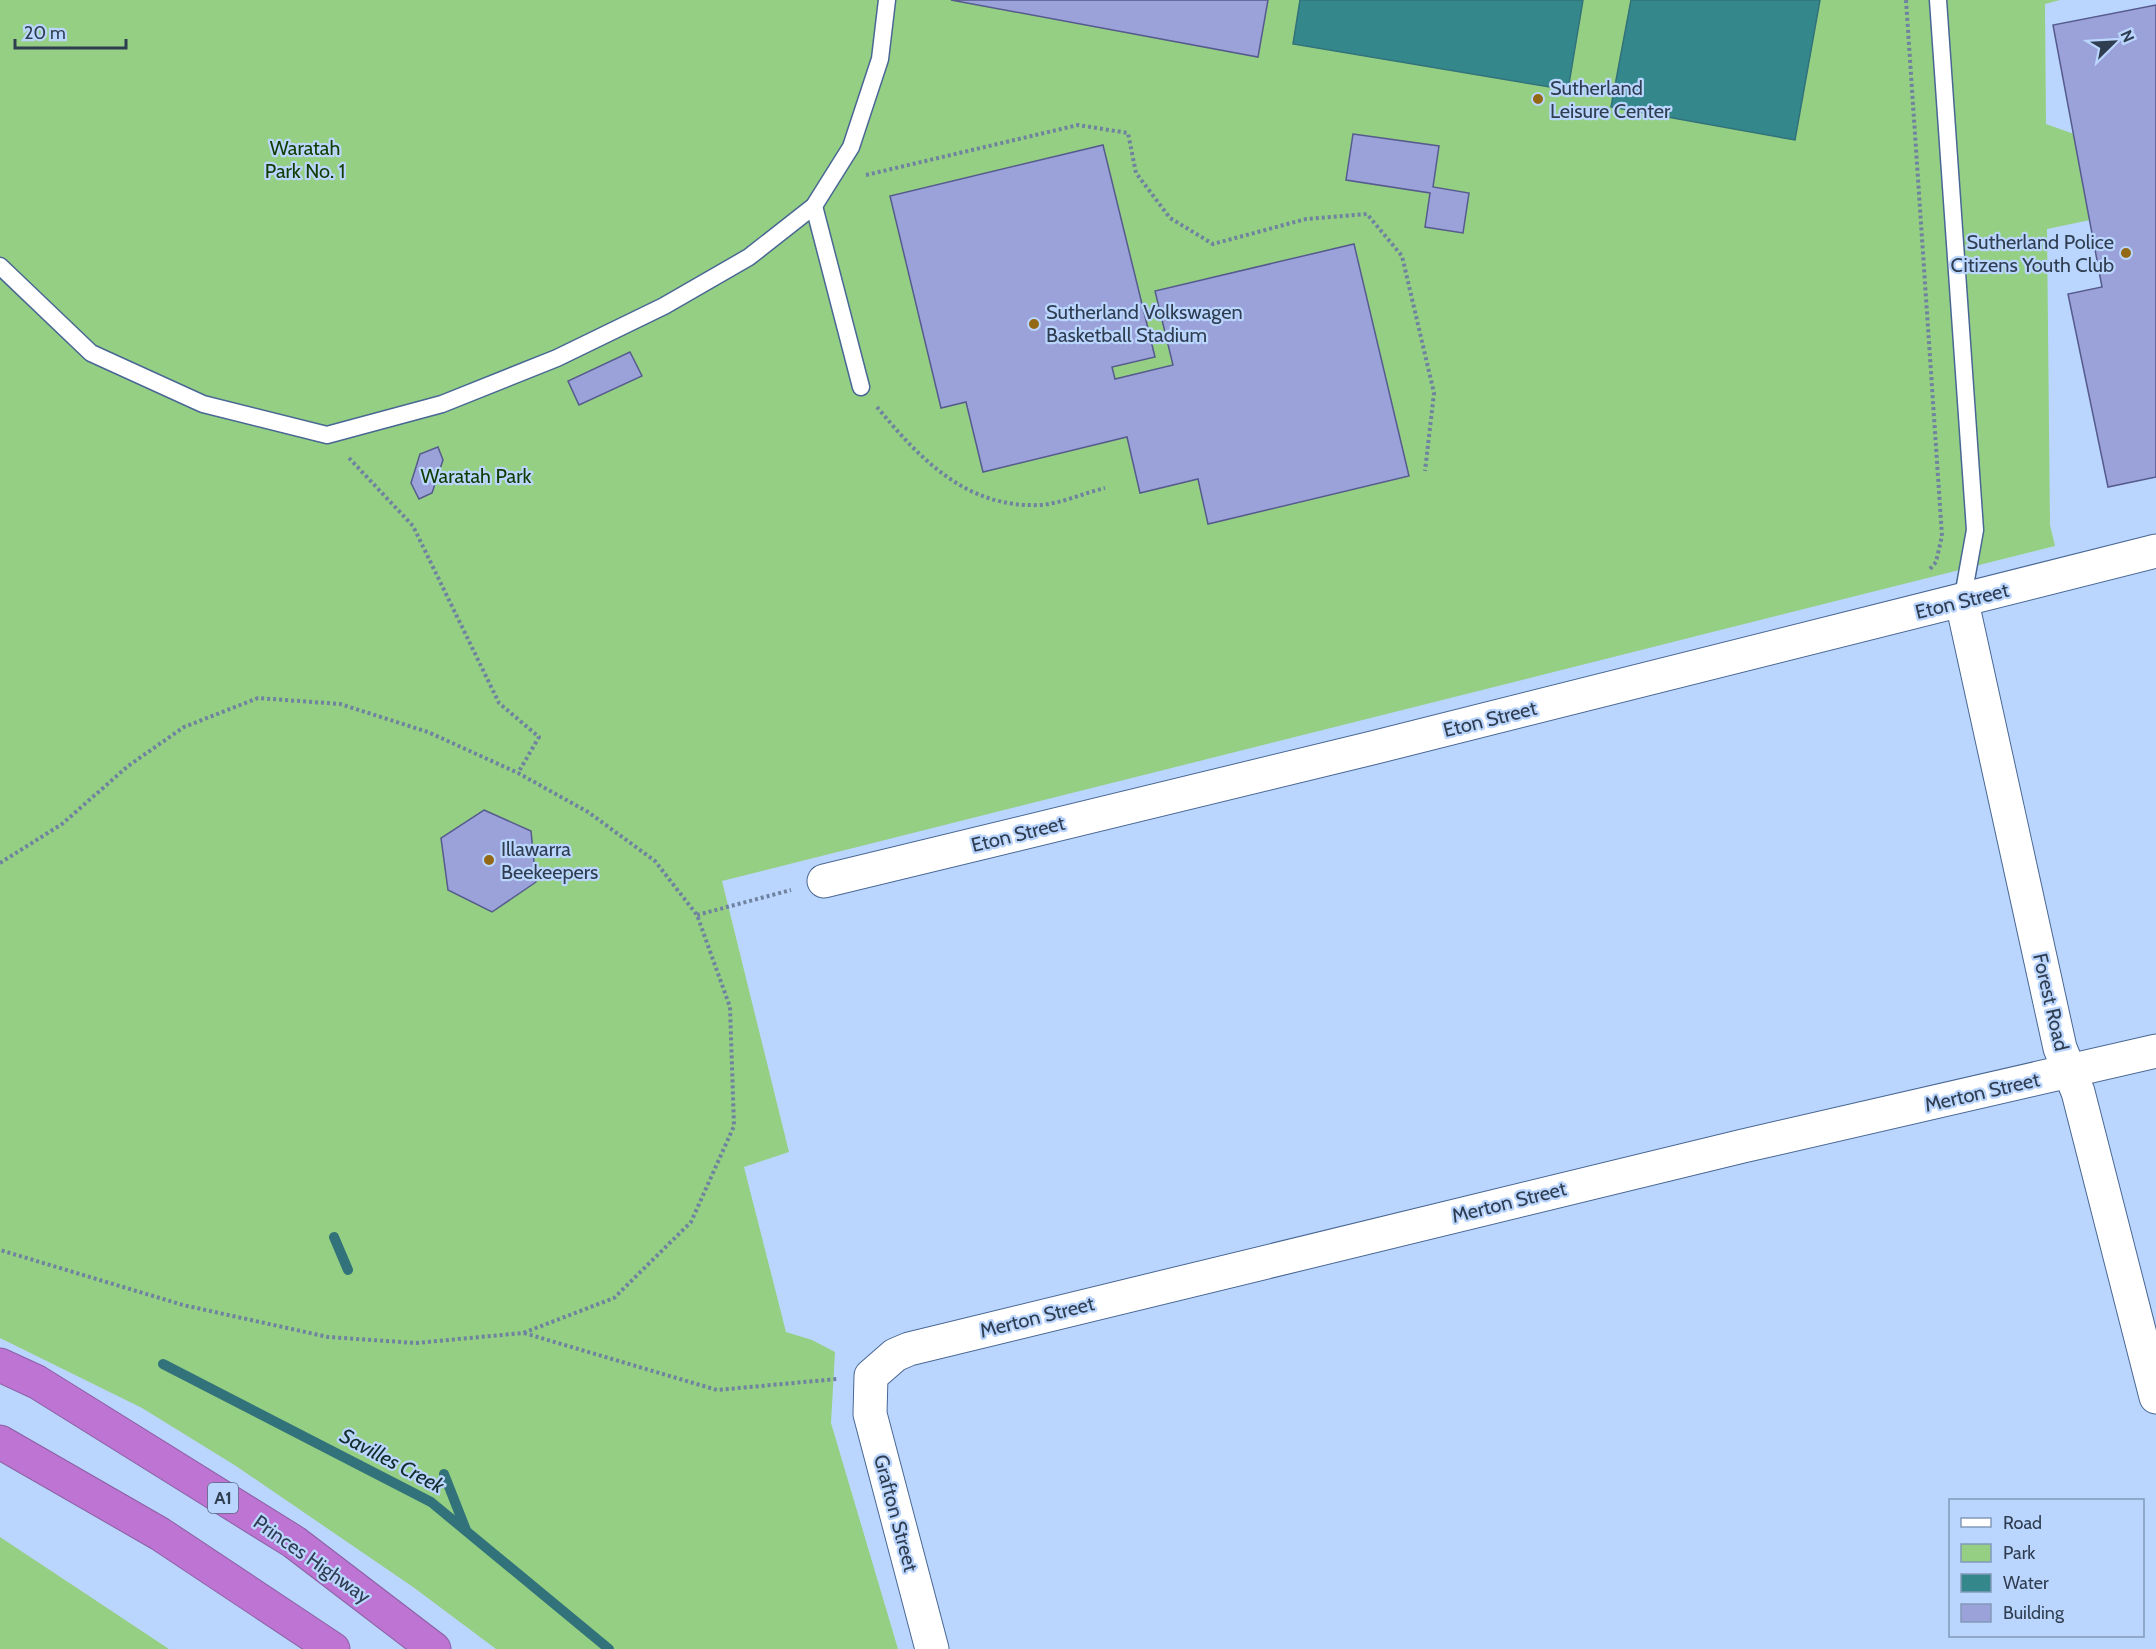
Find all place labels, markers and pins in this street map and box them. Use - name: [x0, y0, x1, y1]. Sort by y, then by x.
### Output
- place label: Sutherland Leisure Center: [1550, 76, 1671, 123]
- marker: Sutherland Leisure Center: [1531, 92, 1545, 106]
- place label: Sutherland Police Citizens Youth Club: [1951, 230, 2114, 277]
- marker: Sutherland Police Citizens Youth Club: [2119, 246, 2133, 260]
- place label: Sutherland Volkswagen Basketball Stadium: [1046, 300, 1243, 347]
- marker: Sutherland Volkswagen Basketball Stadium: [1027, 317, 1041, 331]
- place label: Illawarra Beekeepers: [501, 837, 598, 884]
- marker: Illawarra Beekeepers: [482, 853, 496, 867]

